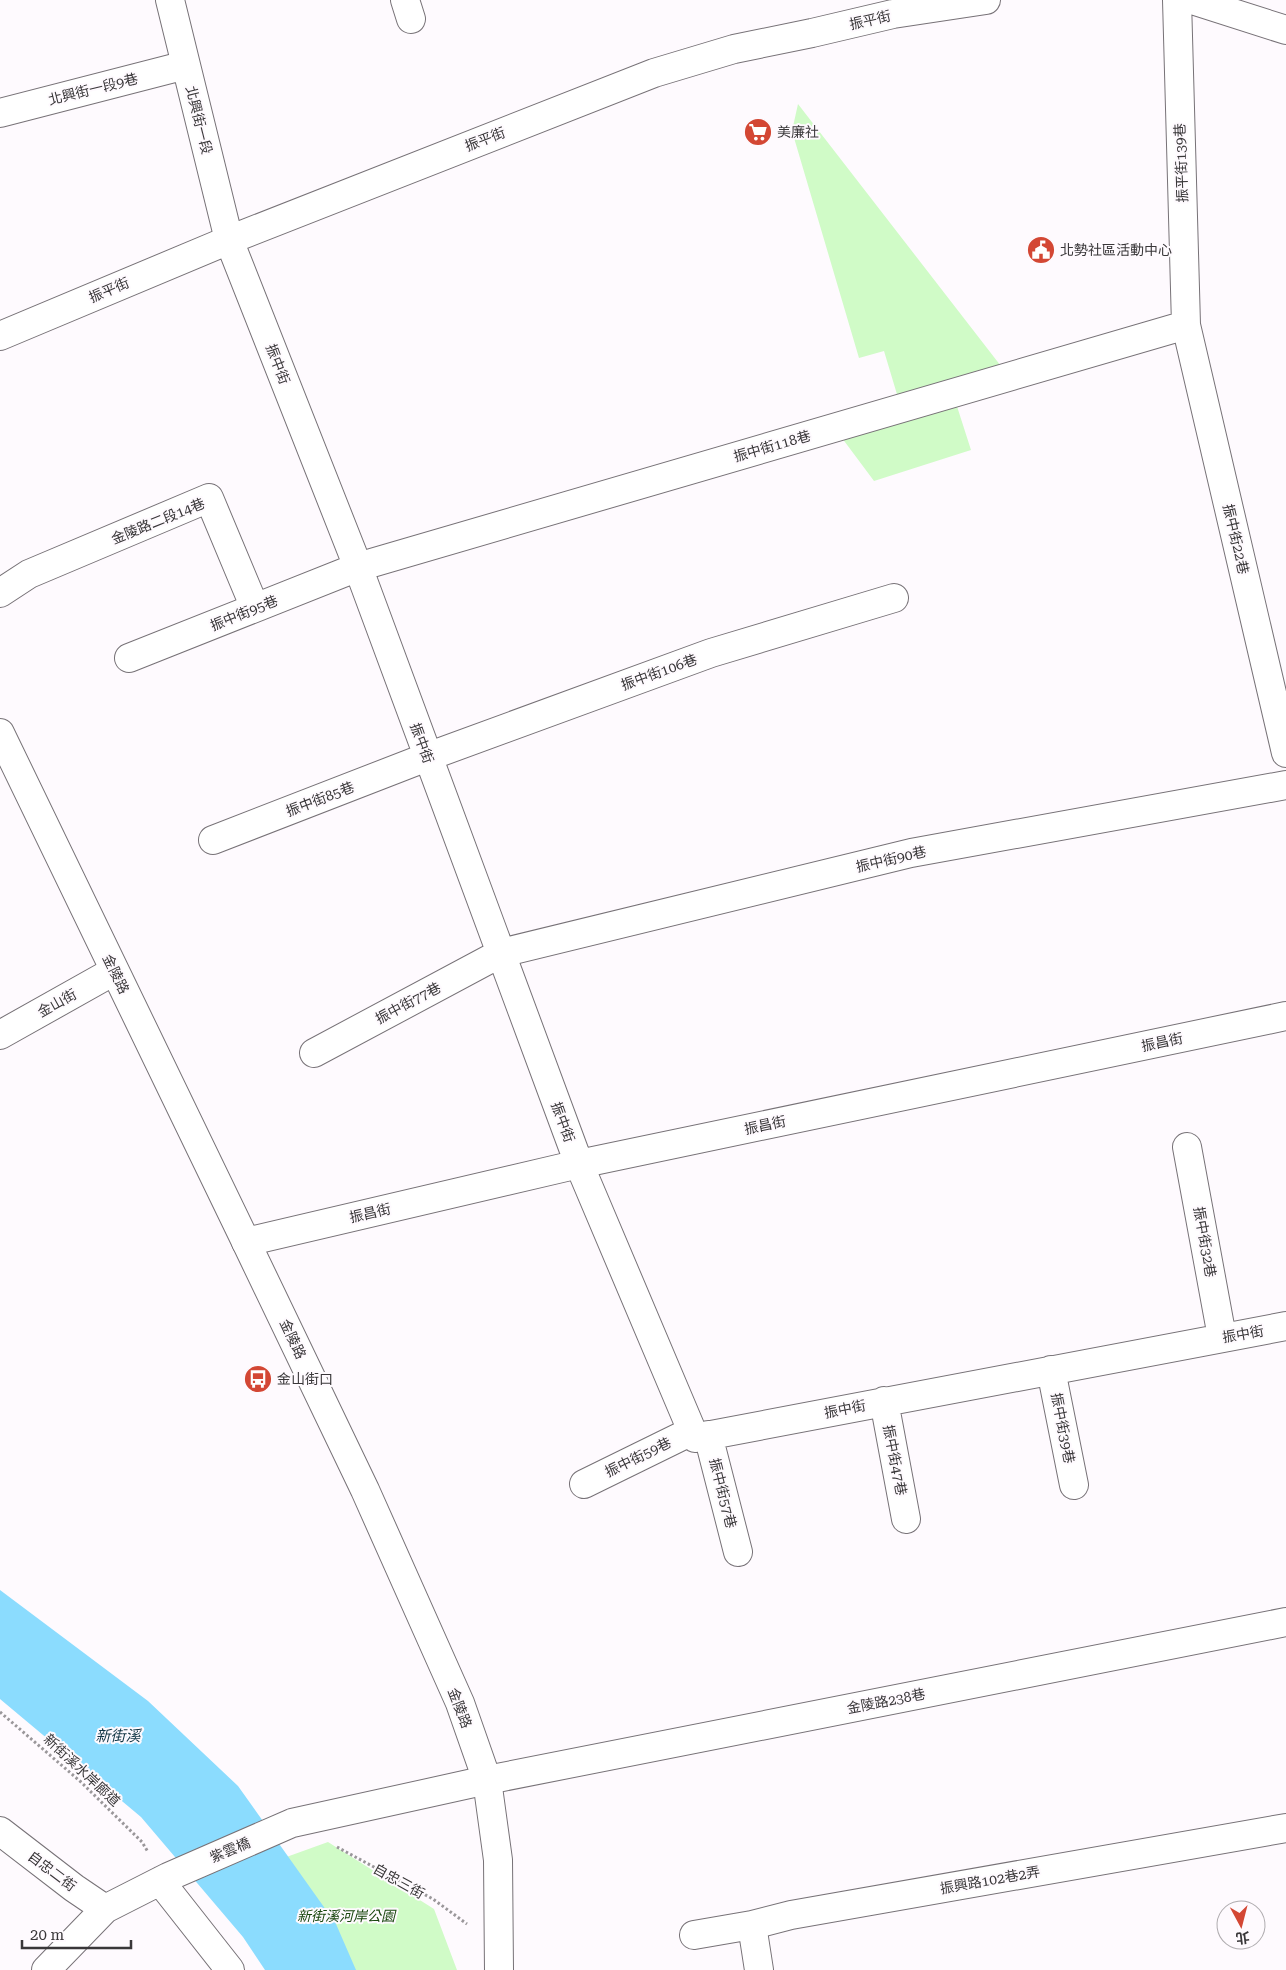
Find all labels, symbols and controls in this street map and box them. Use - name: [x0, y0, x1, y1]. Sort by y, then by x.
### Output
- street label: 振平街: [848, 7, 892, 33]
- street label: 北興街一段9巷: [47, 70, 139, 108]
- street label: 北興街一段: [183, 84, 215, 156]
- supermarket icon: 美廉社: [743, 117, 773, 147]
- street label: 振平街139巷: [1172, 123, 1190, 203]
- street label: 振平街: [463, 124, 507, 154]
- place label: 美廉社: [777, 124, 819, 140]
- public building icon: 北勢社區活動中心: [1026, 235, 1056, 265]
- place label: 北勢社區活動中心: [1060, 242, 1172, 258]
- street label: 振平街: [87, 274, 131, 306]
- street label: 振中街: [263, 342, 293, 386]
- street label: 振中街118巷: [732, 427, 812, 465]
- street label: 金陵路二段14巷: [109, 495, 207, 547]
- street label: 振中街22巷: [1220, 502, 1252, 576]
- street label: 振中街95巷: [208, 592, 280, 634]
- street label: 振中街106巷: [619, 651, 699, 693]
- street label: 振中街: [407, 721, 437, 765]
- street label: 振中街85巷: [284, 779, 356, 819]
- street label: 振中街90巷: [854, 843, 928, 875]
- street label: 金陵路: [100, 952, 132, 996]
- street label: 振中街77巷: [373, 979, 443, 1027]
- street label: 金山街: [35, 986, 79, 1020]
- street label: 振昌街: [1140, 1030, 1184, 1054]
- street label: 振中街: [548, 1100, 578, 1144]
- street label: 振昌街: [743, 1113, 787, 1137]
- street label: 振昌街: [348, 1200, 392, 1226]
- street label: 振中街32巷: [1191, 1205, 1219, 1279]
- street label: 金陵路: [277, 1317, 309, 1361]
- street label: 振中街: [1221, 1322, 1265, 1346]
- bus stop icon: 金山街口: [243, 1364, 273, 1394]
- place label: 金山街口: [277, 1371, 333, 1387]
- street label: 振中街39巷: [1048, 1391, 1078, 1465]
- street label: 振中街: [823, 1397, 867, 1421]
- street label: 振中街47巷: [880, 1423, 910, 1497]
- street label: 振中街59巷: [602, 1434, 674, 1480]
- street label: 振中街57巷: [707, 1456, 739, 1530]
- street label: 金陵路: [445, 1686, 475, 1730]
- street label: 金陵路238巷: [845, 1686, 927, 1716]
- water label: 新街溪: [95, 1727, 142, 1745]
- street label: 新街溪水岸廊道: [41, 1731, 123, 1809]
- street label: 紫雲橋: [208, 1834, 252, 1866]
- street label: 自忠二街: [25, 1848, 79, 1894]
- street label: 自忠三街: [371, 1860, 427, 1902]
- street label: 振興路102巷2弄: [939, 1863, 1041, 1897]
- north arrow: [1216, 1900, 1266, 1950]
- park label: 新街溪河岸公園: [297, 1908, 397, 1924]
- scale bar: [22, 1918, 131, 1950]
- text: 20 m: [30, 1926, 65, 1944]
- text: 北: [1235, 1929, 1251, 1947]

